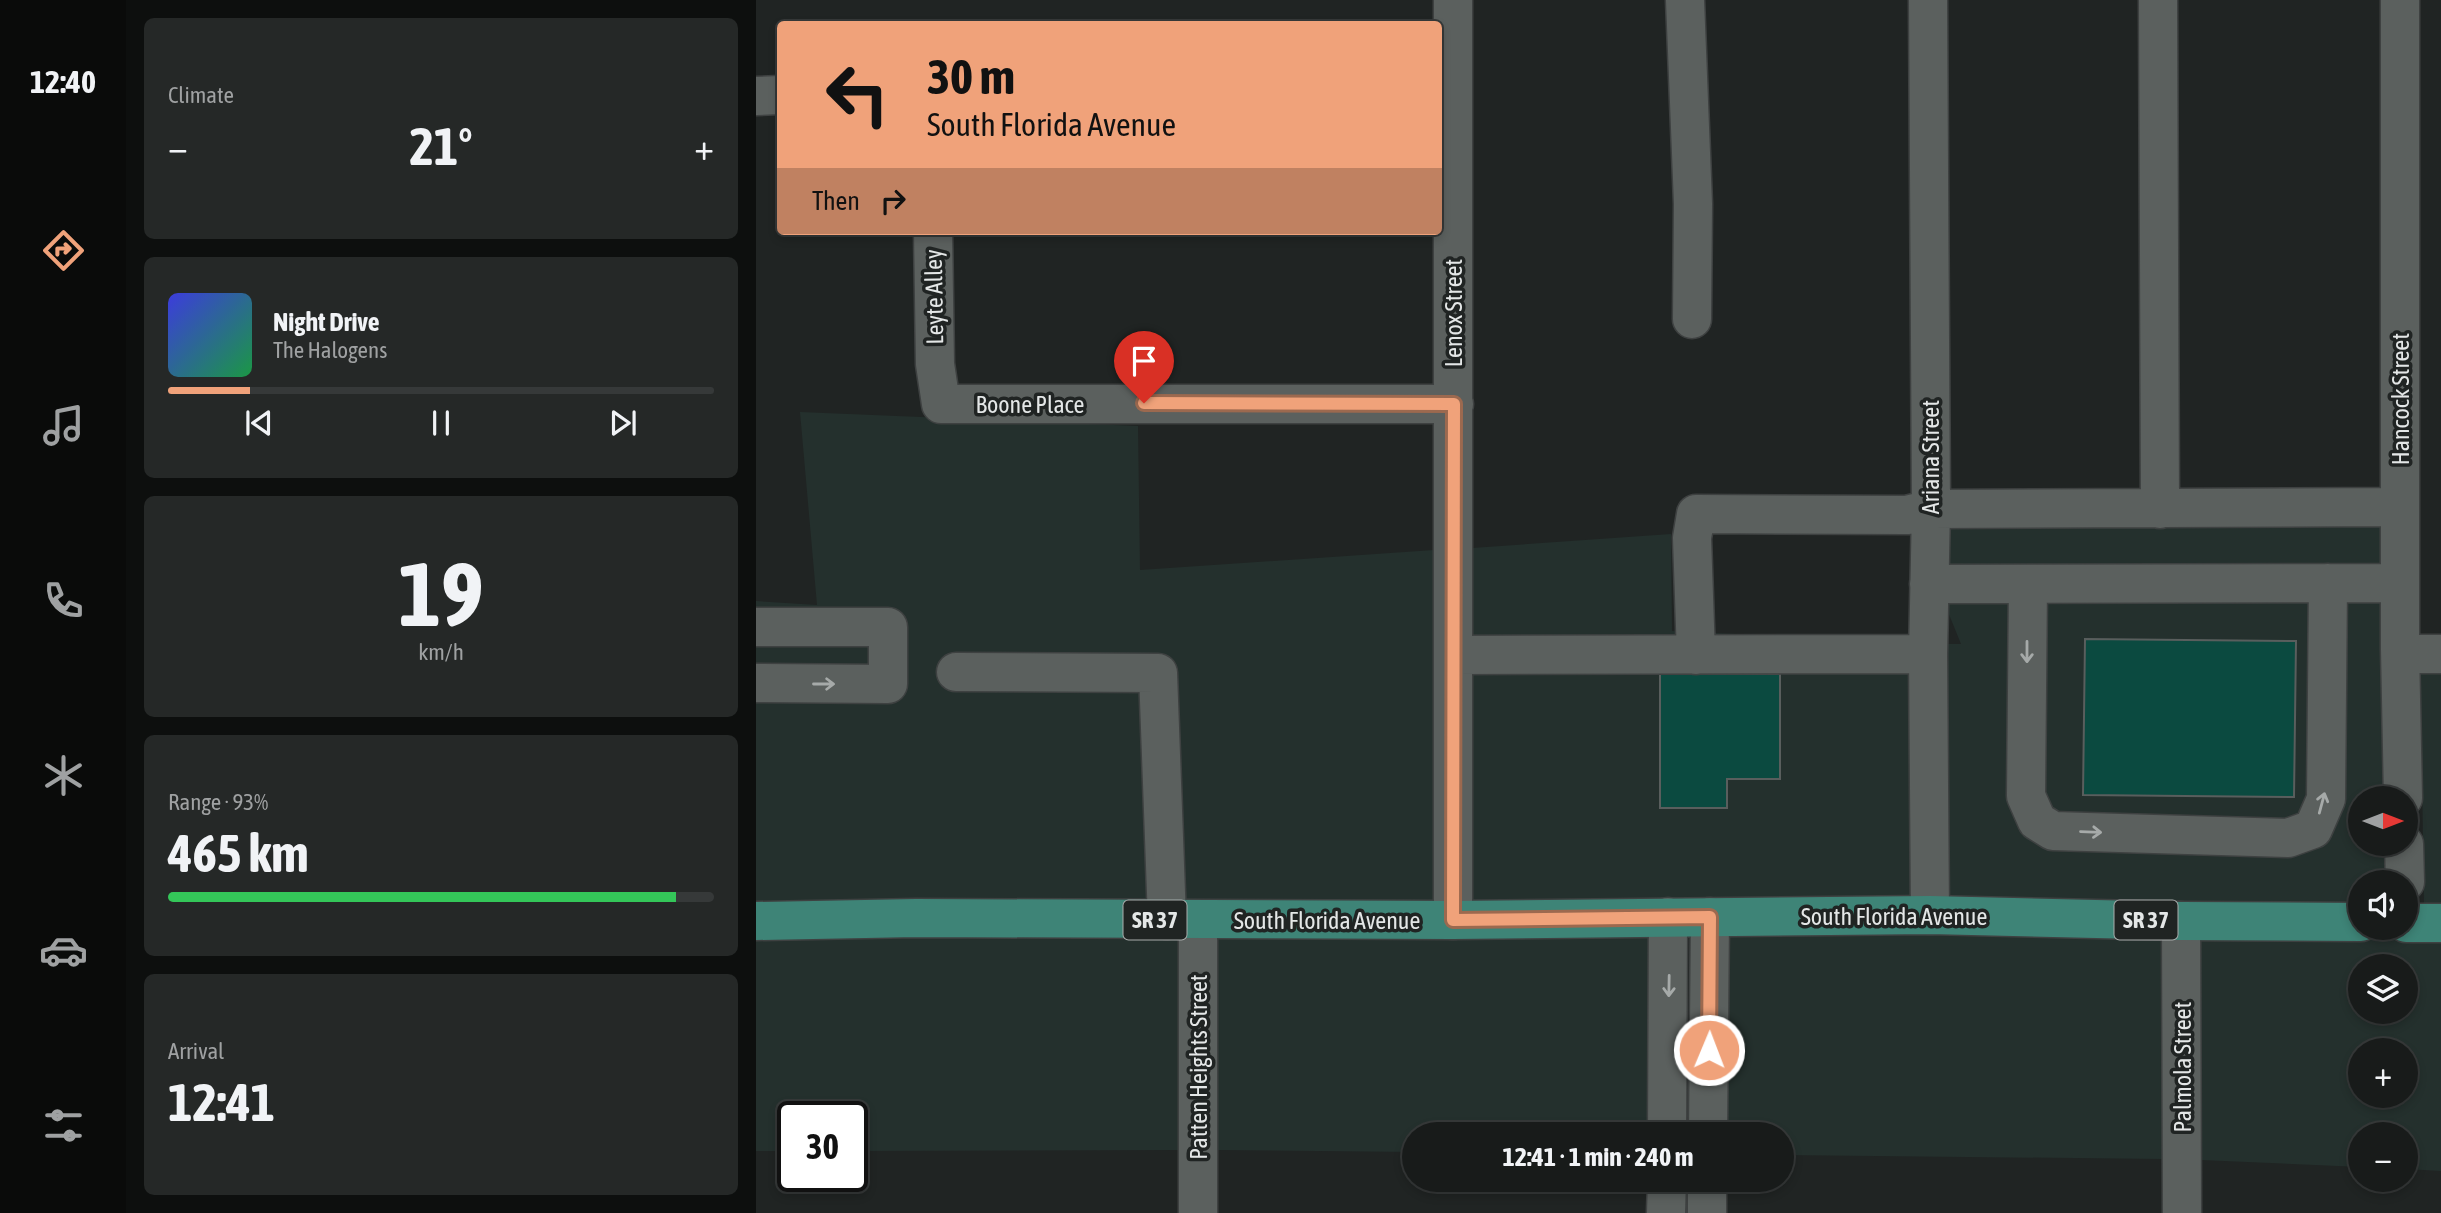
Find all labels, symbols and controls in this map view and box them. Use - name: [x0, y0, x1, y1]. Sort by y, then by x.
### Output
- text: 30 m: [927, 48, 1015, 104]
- icon: left: [812, 49, 903, 140]
- text: 12:40: [30, 63, 96, 100]
- text: Climate: [168, 82, 234, 108]
- text: South Florida Avenue: [927, 106, 1176, 143]
- text: 21°: [409, 116, 473, 176]
- text: −: [168, 125, 188, 168]
- text: +: [694, 125, 714, 168]
- icon: right: [874, 182, 912, 220]
- text: Then: [812, 186, 860, 216]
- icon: directions: [39, 226, 88, 275]
- street label: Leyte Alley: [920, 249, 948, 345]
- street label: Lenox Street: [1440, 259, 1467, 367]
- text: Night Drive: [273, 307, 380, 337]
- pin: [1114, 331, 1174, 403]
- street label: Hancock Street: [2387, 333, 2414, 465]
- text: The Halogens: [273, 337, 387, 363]
- icon: arrive: [1125, 342, 1163, 380]
- street label: Boone Place: [976, 391, 1084, 418]
- street label: Ariana Street: [1917, 400, 1944, 514]
- icon: music: [39, 401, 88, 450]
- icon: previous: [240, 404, 278, 442]
- icon: pause: [422, 404, 460, 442]
- icon: next: [604, 404, 642, 442]
- text: 19: [398, 541, 484, 645]
- icon: phone: [39, 576, 88, 625]
- text: km/h: [418, 639, 464, 665]
- one-way arrow: [2020, 641, 2034, 664]
- one-way arrow: [812, 677, 835, 690]
- icon: climate: [39, 751, 88, 800]
- north arrow: [2348, 786, 2418, 856]
- map controls: [2348, 786, 2418, 1192]
- text: Range · 93%: [168, 789, 268, 815]
- one-way arrow: [2317, 792, 2330, 814]
- text: 465 km: [168, 823, 309, 883]
- one-way arrow: [2079, 825, 2102, 839]
- button: sound: [2348, 870, 2418, 940]
- road number: SR 37: [1124, 900, 1186, 939]
- road number: SR 37: [2114, 900, 2178, 939]
- street label: South Florida Avenue: [1801, 903, 1987, 930]
- street label: South Florida Avenue: [1234, 907, 1420, 934]
- icon: car: [39, 926, 88, 975]
- button: layers: [2348, 954, 2418, 1024]
- street label: Patten Heights Street: [1185, 974, 1212, 1160]
- one-way arrow: [1662, 974, 1676, 997]
- street label: Palmola Street: [2169, 1002, 2196, 1132]
- position arrow: [1672, 1013, 1746, 1087]
- text: Arrival: [168, 1038, 224, 1064]
- button: +: [2348, 1038, 2418, 1108]
- text: 12:41: [168, 1072, 275, 1132]
- icon: filters: [39, 1101, 88, 1150]
- speed limit sign: 30: [777, 1101, 868, 1192]
- button: −: [2348, 1122, 2418, 1192]
- text: 12:41 · 1 min · 240 m: [1503, 1142, 1693, 1172]

